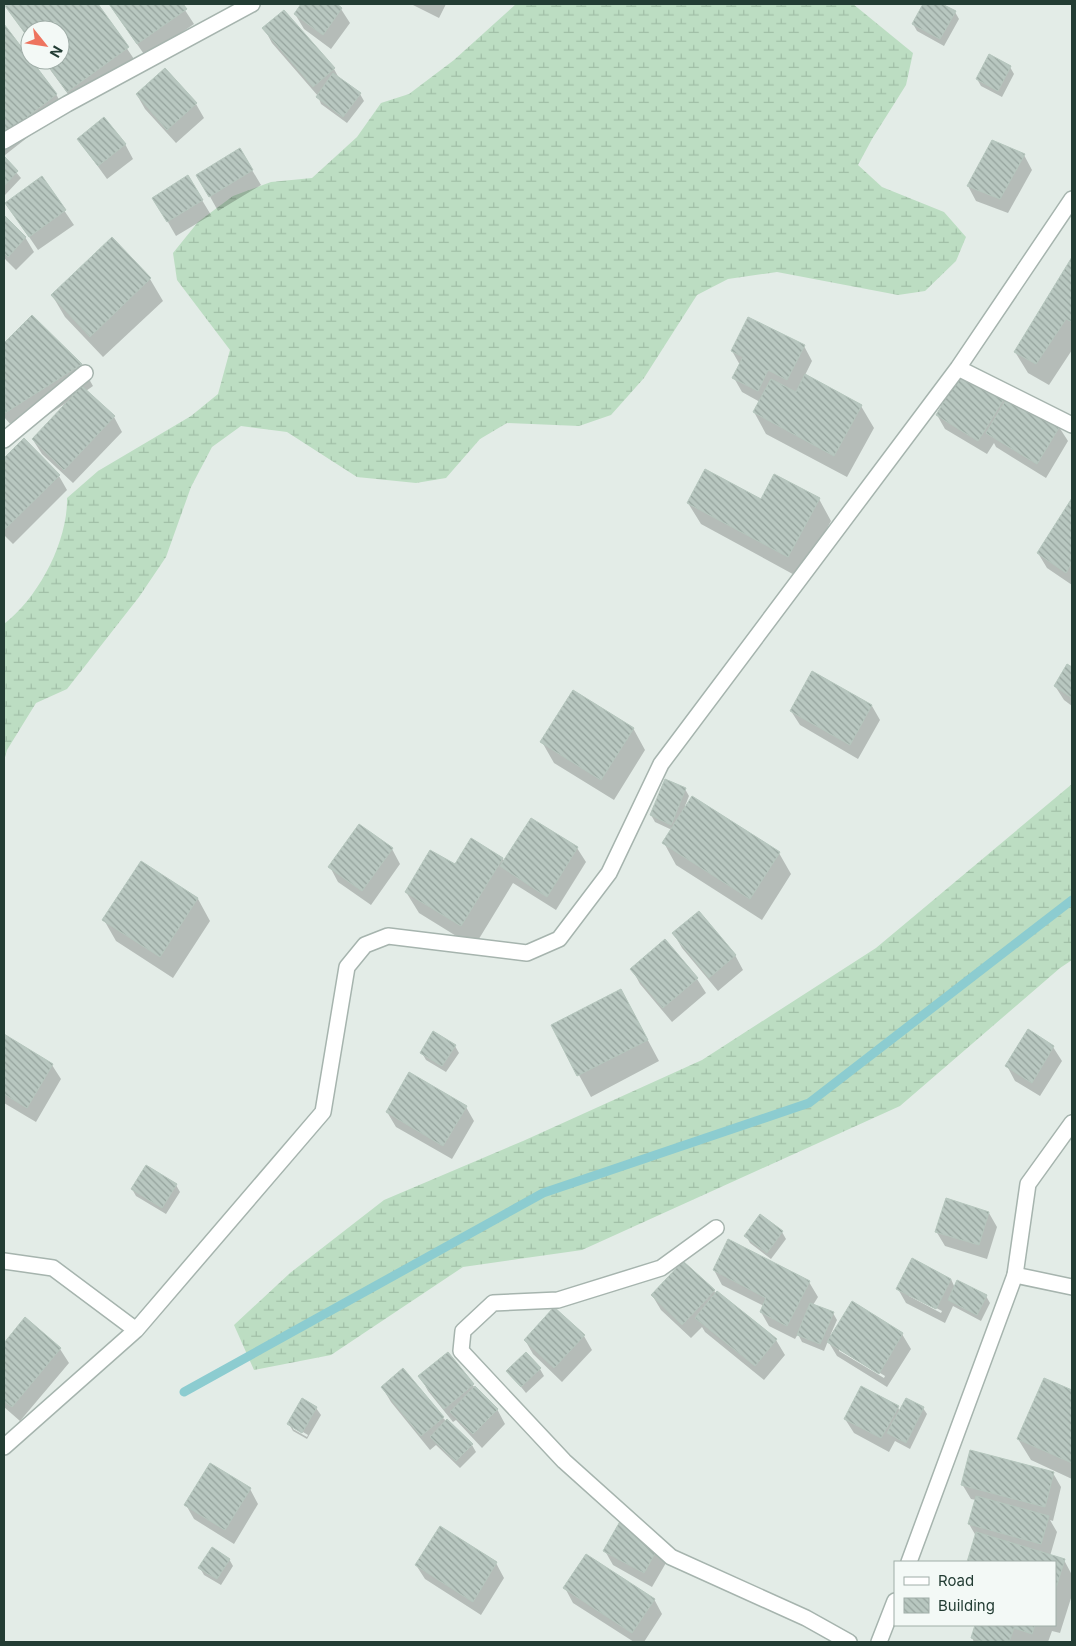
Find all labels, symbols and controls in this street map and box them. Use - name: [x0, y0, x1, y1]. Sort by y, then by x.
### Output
- north arrow: [20, 20, 70, 70]
- text: N: [47, 43, 67, 61]
- legend: [894, 1561, 1056, 1626]
- text: Road: [938, 1571, 974, 1590]
- text: Building: [938, 1596, 995, 1615]

